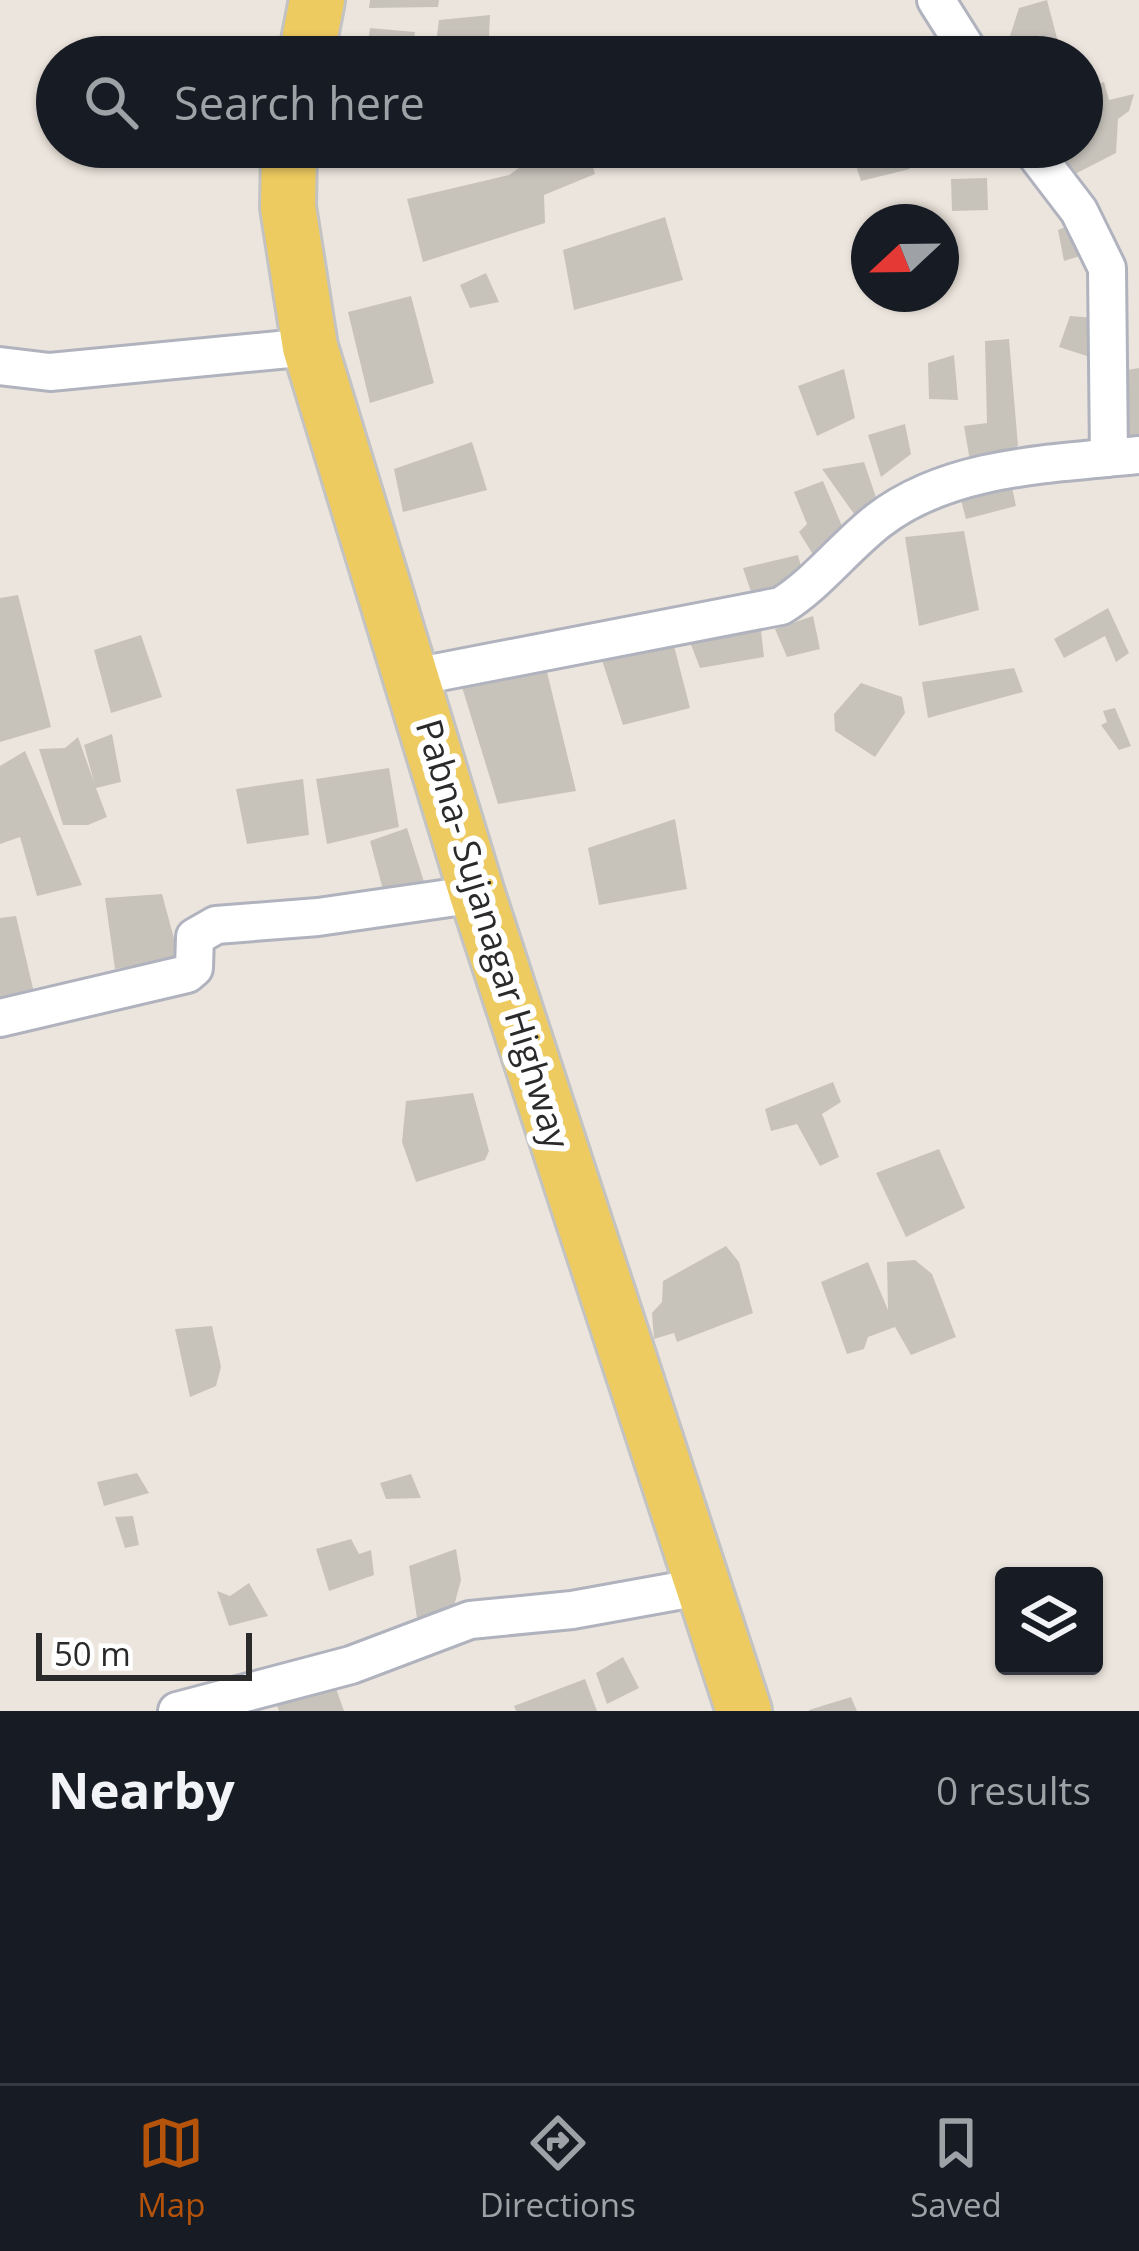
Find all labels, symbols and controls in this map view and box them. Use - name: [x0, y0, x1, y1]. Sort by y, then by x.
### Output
- search box: [36, 36, 1103, 168]
- icon: search: [78, 69, 144, 135]
- text: Search here: [174, 72, 425, 133]
- north arrow: [851, 204, 959, 312]
- street label: Pabna- Sujanagar Highway: [405, 713, 582, 1155]
- map controls: [995, 1567, 1103, 1675]
- button: layers: [995, 1567, 1103, 1675]
- scale bar: [36, 1627, 252, 1680]
- text: 50 m: [54, 1631, 131, 1676]
- text: Nearby: [48, 1754, 235, 1824]
- text: 0 results: [936, 1763, 1091, 1816]
- tab: Map: [137, 2110, 205, 2227]
- tab: Directions: [480, 2110, 636, 2227]
- tab: Saved: [910, 2110, 1002, 2227]

